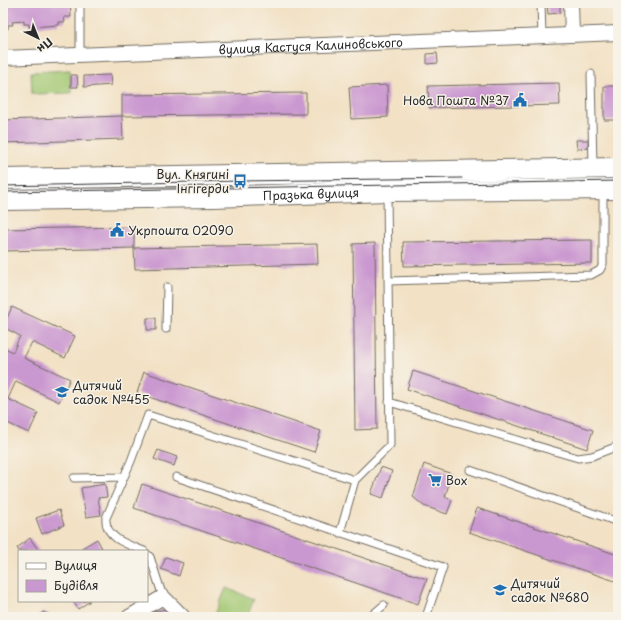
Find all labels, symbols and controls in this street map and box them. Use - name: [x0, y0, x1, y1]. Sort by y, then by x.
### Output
- north arrow: [18, 18, 58, 58]
- street label: вулиця Кастуся Калиновського: [218, 33, 404, 58]
- text: Пн: [34, 34, 57, 57]
- place label: Нова Пошта №37: [403, 91, 510, 109]
- public building icon: Нова Пошта №37: [512, 92, 528, 108]
- place label: Вул. Княгині Інгігерди: [156, 165, 229, 197]
- bus stop icon: Вул. Княгині Інгігерди: [232, 173, 248, 189]
- street label: Празька вулиця: [263, 183, 359, 204]
- place label: Укрпошта 02090: [128, 221, 234, 239]
- public building icon: Укрпошта 02090: [109, 222, 125, 238]
- place label: Дитячий садок №455: [72, 376, 150, 408]
- school or university icon: Дитячий садок №455: [54, 384, 70, 400]
- place label: Box: [446, 471, 468, 489]
- supermarket icon: Box: [427, 472, 443, 488]
- legend: [18, 550, 148, 602]
- text: Вулиця: [54, 556, 97, 574]
- place label: Дитячий садок №680: [510, 574, 589, 606]
- text: Будівля: [54, 576, 99, 594]
- school or university icon: Дитячий садок №680: [492, 582, 508, 598]

